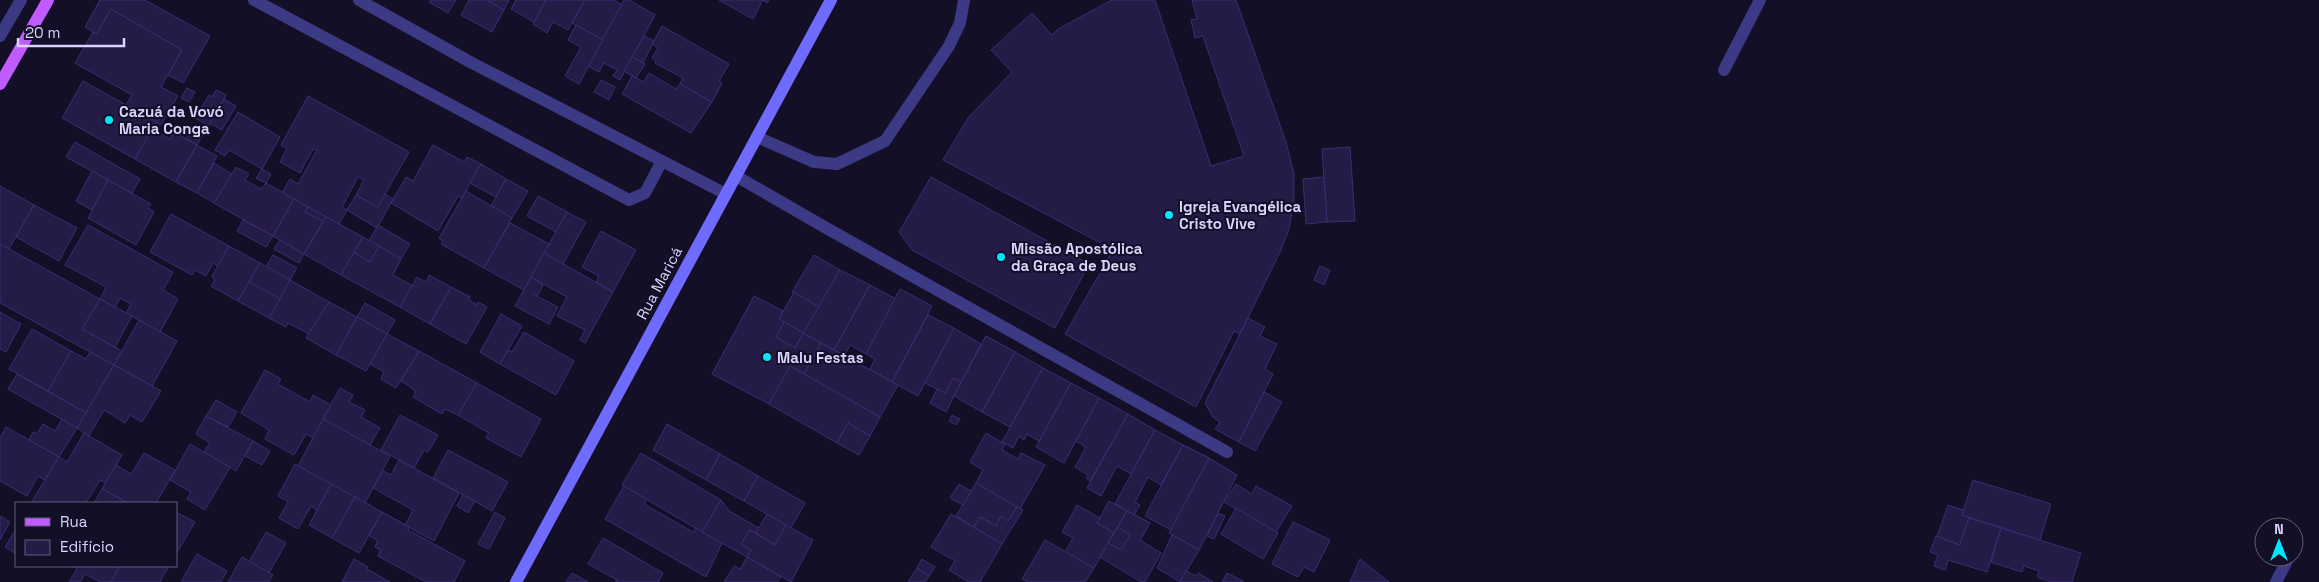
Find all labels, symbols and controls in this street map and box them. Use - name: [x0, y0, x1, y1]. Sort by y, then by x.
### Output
- scale bar: [18, 15, 124, 47]
- text: 20 m: [25, 23, 60, 42]
- place label: Cazuá da Vovó Maria Conga: [119, 102, 224, 138]
- marker: Cazuá da Vovó Maria Conga: [103, 114, 115, 126]
- place label: Igreja Evangélica Cristo Vive: [1179, 197, 1302, 233]
- marker: Igreja Evangélica Cristo Vive: [1163, 209, 1175, 221]
- place label: Missão Apostólica da Graça de Deus: [1011, 239, 1143, 275]
- street label: Rua Maricá: [632, 243, 686, 323]
- marker: Missão Apostólica da Graça de Deus: [995, 251, 1007, 263]
- place label: Malu Festas: [777, 348, 864, 367]
- marker: Malu Festas: [761, 351, 773, 363]
- legend: [15, 502, 178, 567]
- text: Rua: [60, 512, 88, 531]
- north arrow: [2254, 517, 2304, 567]
- text: N: [2274, 520, 2284, 538]
- text: Edifício: [60, 537, 114, 556]

